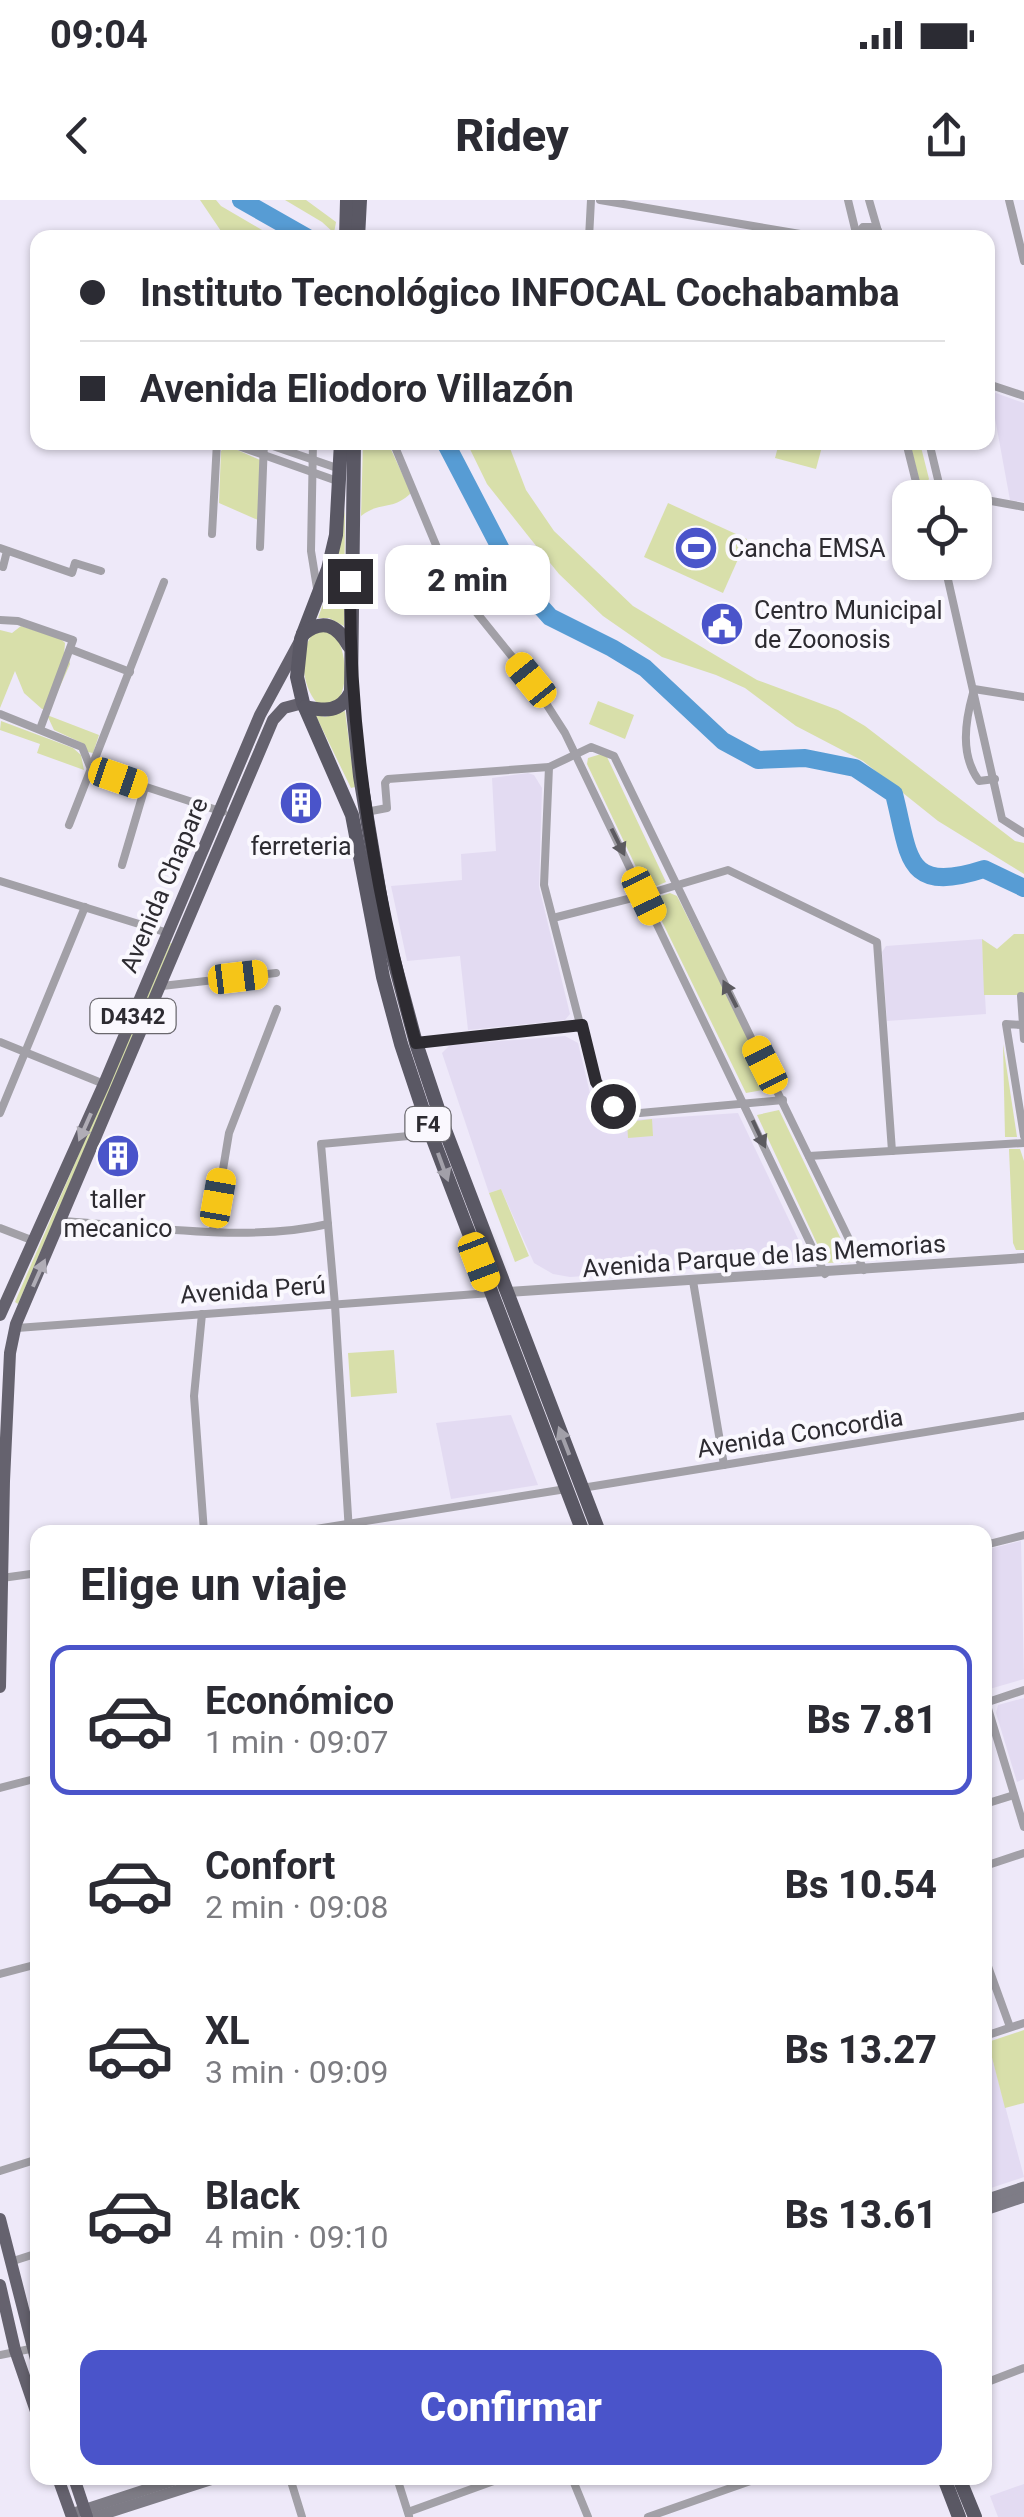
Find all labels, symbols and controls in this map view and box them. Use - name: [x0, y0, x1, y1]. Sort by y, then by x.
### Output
- text: 09:04: [50, 13, 148, 57]
- icon: back: [50, 108, 105, 163]
- icon: share: [919, 108, 974, 163]
- text: Ridey: [455, 109, 569, 162]
- text: Instituto Tecnológico INFOCAL Cochabamba: [140, 271, 900, 315]
- text: Avenida Eliodoro Villazón: [140, 367, 574, 411]
- map controls: [892, 480, 992, 580]
- button: locate: [892, 480, 992, 580]
- sports icon: Cancha EMSA: [673, 525, 719, 571]
- place label: Cancha EMSA: [728, 534, 886, 563]
- callout: 2 min: [385, 546, 550, 616]
- route end: [328, 559, 373, 604]
- text: 2 min: [427, 561, 508, 599]
- place label: Centro Municipal de Zoonosis: [754, 596, 943, 654]
- public building icon: Centro Municipal de Zoonosis: [699, 601, 745, 647]
- car: [500, 647, 562, 713]
- car: [85, 754, 151, 802]
- building icon: ferreteria: [278, 780, 324, 826]
- street label: Avenida Chapare: [114, 793, 214, 977]
- one-way arrow: [609, 827, 626, 856]
- place label: ferreteria: [250, 832, 352, 861]
- car: [617, 862, 671, 930]
- car: [206, 958, 270, 996]
- one-way arrow: [722, 979, 739, 1008]
- road number: D4342: [90, 999, 176, 1033]
- car: [738, 1031, 792, 1099]
- route start: [591, 1084, 636, 1129]
- road number: F4: [406, 1107, 450, 1141]
- one-way arrow: [77, 1112, 93, 1142]
- one-way arrow: [750, 1120, 767, 1149]
- building icon: taller mecanico: [95, 1133, 141, 1179]
- one-way arrow: [436, 1153, 451, 1183]
- car: [198, 1166, 238, 1230]
- place label: taller mecanico: [63, 1185, 173, 1243]
- car: [454, 1229, 504, 1295]
- street label: Avenida Parque de las Memorias: [581, 1229, 947, 1283]
- one-way arrow: [31, 1258, 47, 1287]
- street label: Avenida Perú: [179, 1270, 327, 1310]
- street label: Avenida Concordia: [695, 1402, 905, 1464]
- one-way arrow: [556, 1426, 571, 1456]
- text: Elige un viaje: [80, 1558, 347, 1611]
- icon: car: [85, 1675, 175, 1765]
- text: Económico: [205, 1679, 394, 1723]
- text: Bs 7.81: [807, 1698, 937, 1742]
- text: 1 min · 09:07: [205, 1723, 388, 1761]
- icon: car: [85, 1840, 175, 1930]
- text: Confort: [205, 1844, 335, 1888]
- text: Bs 10.54: [785, 1863, 937, 1907]
- text: 2 min · 09:08: [205, 1888, 388, 1926]
- icon: car: [85, 2005, 175, 2095]
- text: XL: [205, 2009, 250, 2053]
- text: Bs 13.27: [785, 2028, 937, 2072]
- text: 3 min · 09:09: [205, 2053, 388, 2091]
- icon: car: [85, 2170, 175, 2260]
- text: Black: [205, 2174, 300, 2218]
- text: Bs 13.61: [785, 2193, 937, 2237]
- text: 4 min · 09:10: [205, 2218, 388, 2256]
- button: Confirmar: [80, 2350, 942, 2465]

